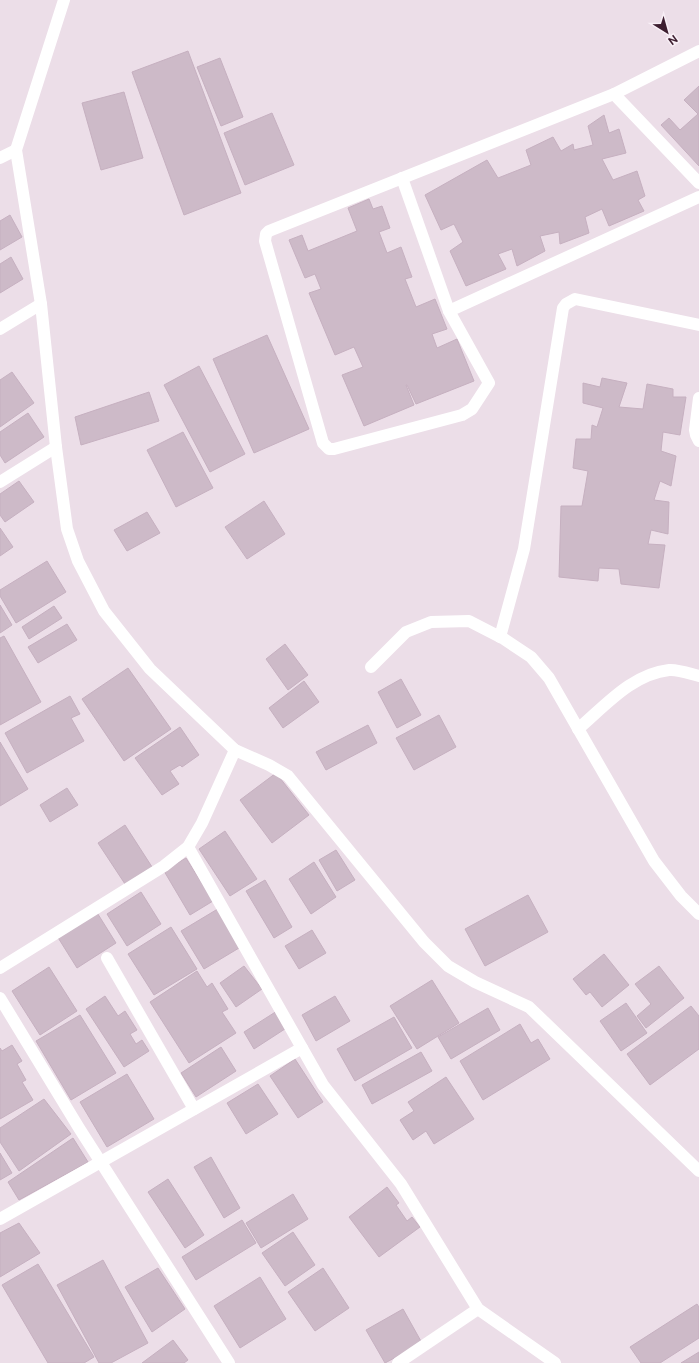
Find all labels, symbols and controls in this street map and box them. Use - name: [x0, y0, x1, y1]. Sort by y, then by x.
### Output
- north arrow: [647, 12, 687, 52]
- text: N: [666, 33, 680, 47]

